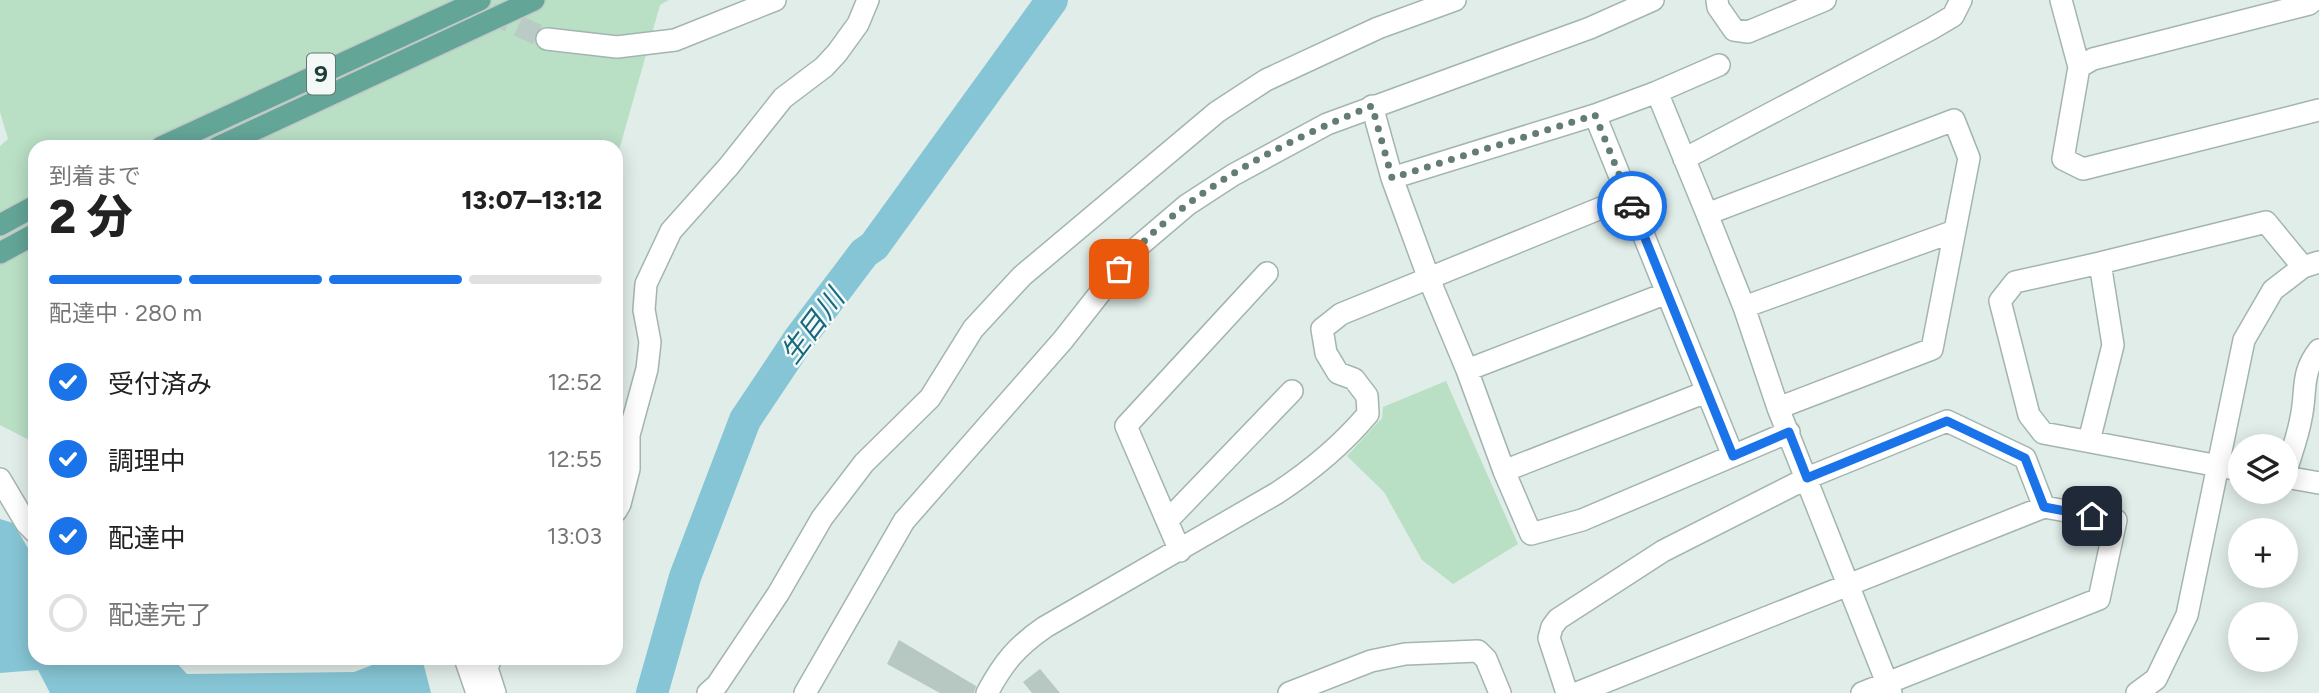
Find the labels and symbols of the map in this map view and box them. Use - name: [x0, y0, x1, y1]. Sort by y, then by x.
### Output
- road number: 9: [307, 54, 335, 94]
- courier: [1597, 171, 1667, 241]
- pin: [1089, 239, 1149, 299]
- water label: 生目川: [773, 280, 853, 370]
- pin: [2062, 486, 2122, 546]

